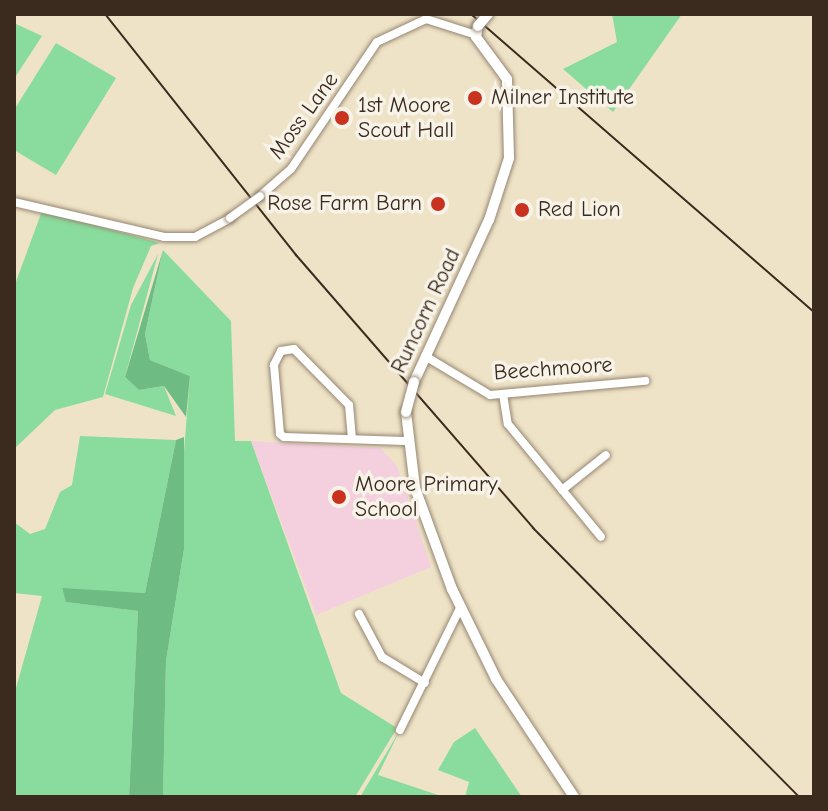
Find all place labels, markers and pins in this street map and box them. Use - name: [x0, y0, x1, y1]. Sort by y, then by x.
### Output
- place label: Milner Institute: [491, 85, 634, 111]
- marker: Milner Institute: [466, 89, 484, 107]
- place label: 1st Moore Scout Hall: [358, 92, 454, 144]
- marker: 1st Moore Scout Hall: [333, 109, 351, 127]
- place label: Rose Farm Barn: [267, 191, 422, 217]
- marker: Rose Farm Barn: [429, 195, 447, 213]
- place label: Red Lion: [538, 197, 621, 223]
- marker: Red Lion: [513, 201, 531, 219]
- place label: Moore Primary School: [355, 471, 498, 522]
- marker: Moore Primary School: [330, 488, 348, 506]

